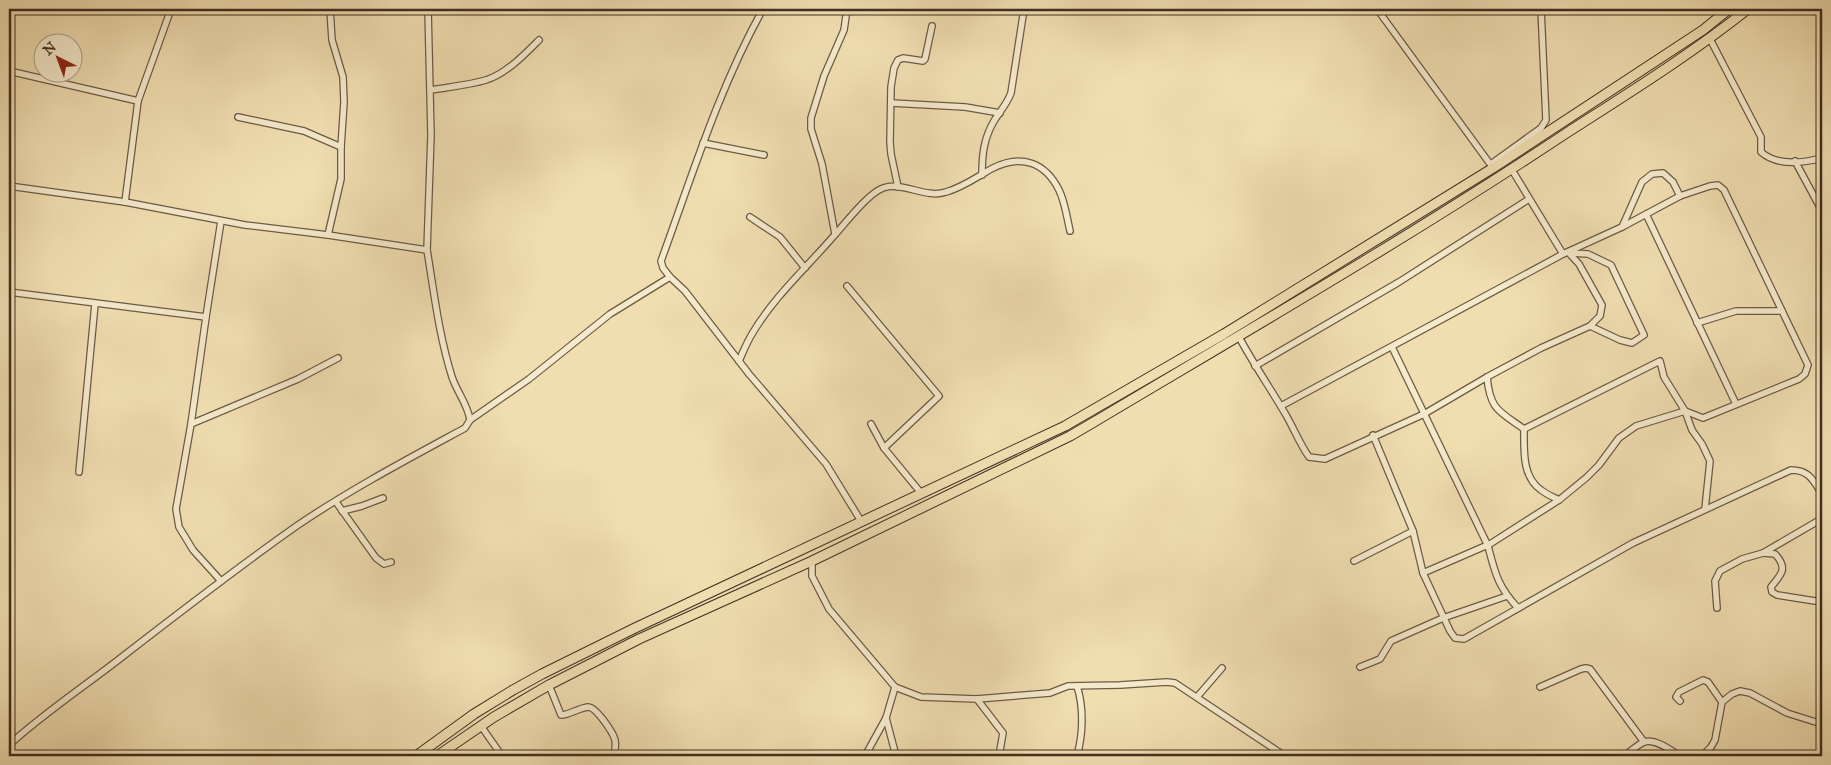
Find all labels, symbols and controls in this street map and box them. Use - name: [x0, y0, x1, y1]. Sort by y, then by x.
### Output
- north arrow: [32, 32, 82, 82]
- text: N: [40, 38, 60, 59]

